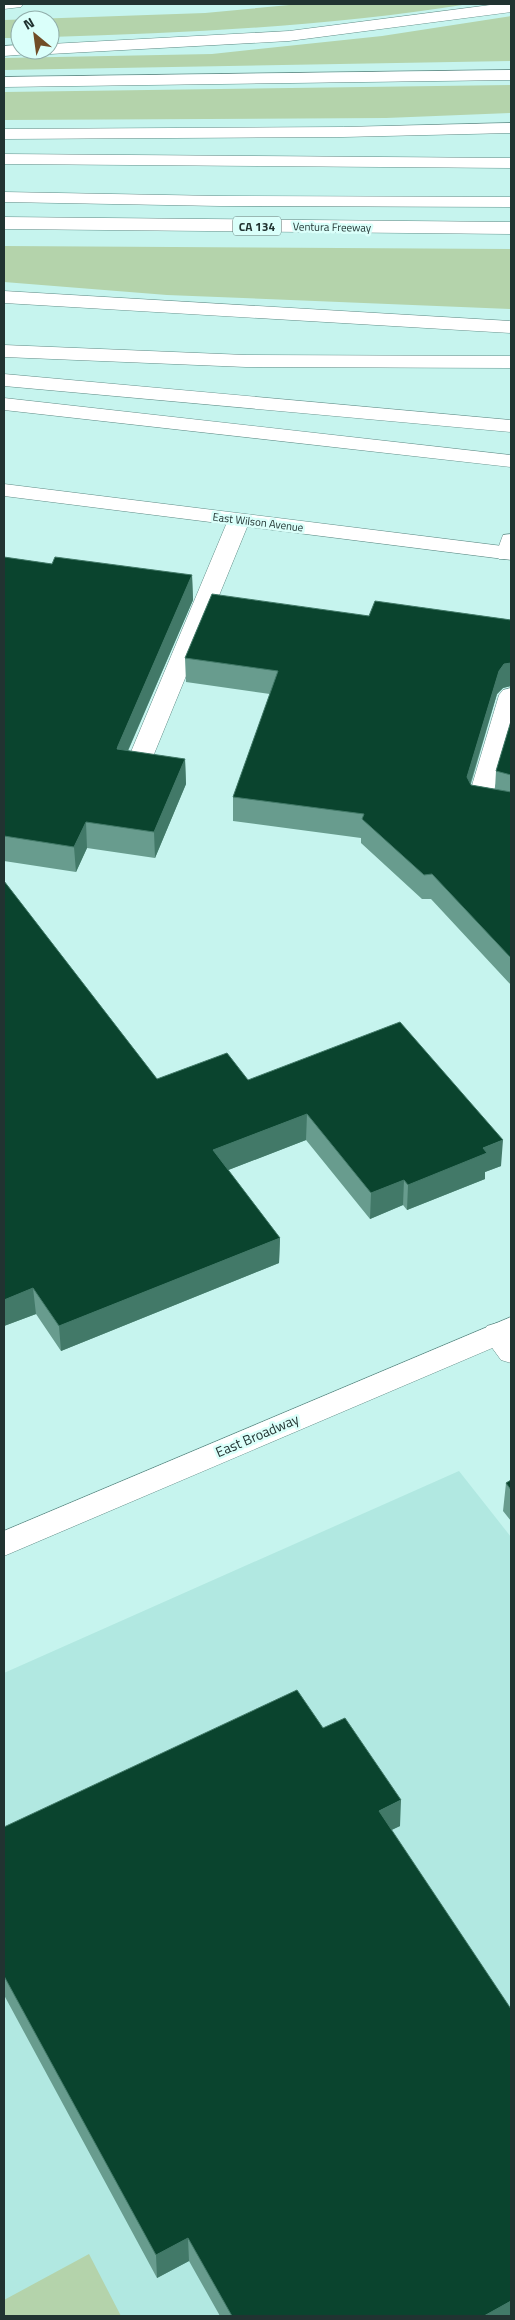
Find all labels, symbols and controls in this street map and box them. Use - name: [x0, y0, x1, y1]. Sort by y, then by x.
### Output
- north arrow: [10, 10, 60, 60]
- text: N: [19, 12, 38, 35]
- road number: CA 134: [233, 217, 281, 236]
- street label: Ventura Freeway: [293, 218, 372, 236]
- street label: East Wilson Avenue: [212, 508, 305, 536]
- street label: East Broadway: [212, 1408, 302, 1462]

